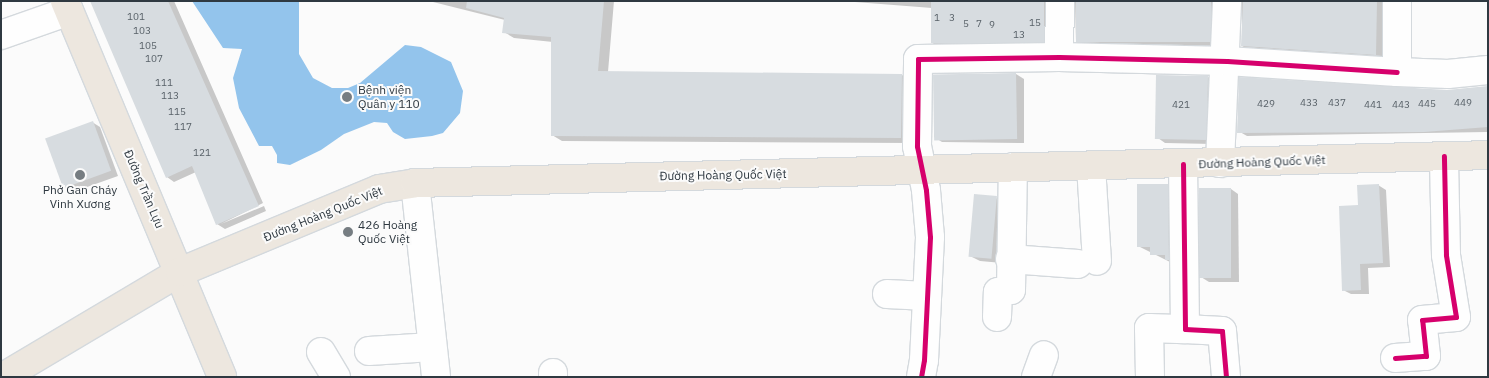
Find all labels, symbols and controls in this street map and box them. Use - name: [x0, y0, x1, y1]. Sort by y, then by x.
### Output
- house number: 101: [127, 11, 145, 23]
- house number: 1: [934, 12, 940, 24]
- house number: 3: [949, 12, 955, 24]
- house number: 15: [1029, 17, 1041, 29]
- house number: 5: [963, 18, 969, 30]
- house number: 7: [976, 18, 982, 30]
- house number: 9: [989, 19, 995, 31]
- house number: 103: [133, 25, 151, 37]
- house number: 13: [1013, 29, 1025, 41]
- house number: 105: [139, 40, 157, 52]
- house number: 107: [145, 53, 163, 65]
- house number: 111: [155, 77, 173, 89]
- place label: Bệnh viện Quân y 110: [358, 83, 420, 111]
- house number: 113: [161, 90, 179, 102]
- marker: Bệnh viện Quân y 110: [340, 90, 354, 104]
- house number: 433: [1300, 97, 1318, 109]
- house number: 437: [1328, 97, 1346, 109]
- house number: 449: [1454, 97, 1472, 109]
- house number: 429: [1257, 98, 1275, 110]
- house number: 445: [1418, 98, 1436, 110]
- house number: 421: [1172, 99, 1190, 111]
- house number: 441: [1364, 99, 1382, 111]
- house number: 443: [1392, 99, 1410, 111]
- house number: 115: [168, 106, 186, 118]
- house number: 117: [174, 121, 192, 133]
- house number: 121: [193, 147, 211, 159]
- street label: Đường Trần Lựu: [121, 148, 167, 230]
- street label: Đường Hoàng Quốc Việt: [1198, 153, 1326, 171]
- street label: Đường Hoàng Quốc Việt: [659, 167, 787, 183]
- marker: Phở Gan Cháy Vinh Xương: [74, 169, 86, 181]
- place label: Phở Gan Cháy Vinh Xương: [43, 183, 117, 211]
- street label: Đường Hoàng Quốc Việt: [261, 183, 385, 245]
- place label: 426 Hoàng Quốc Việt: [358, 218, 417, 246]
- marker: 426 Hoàng Quốc Việt: [342, 226, 354, 238]

